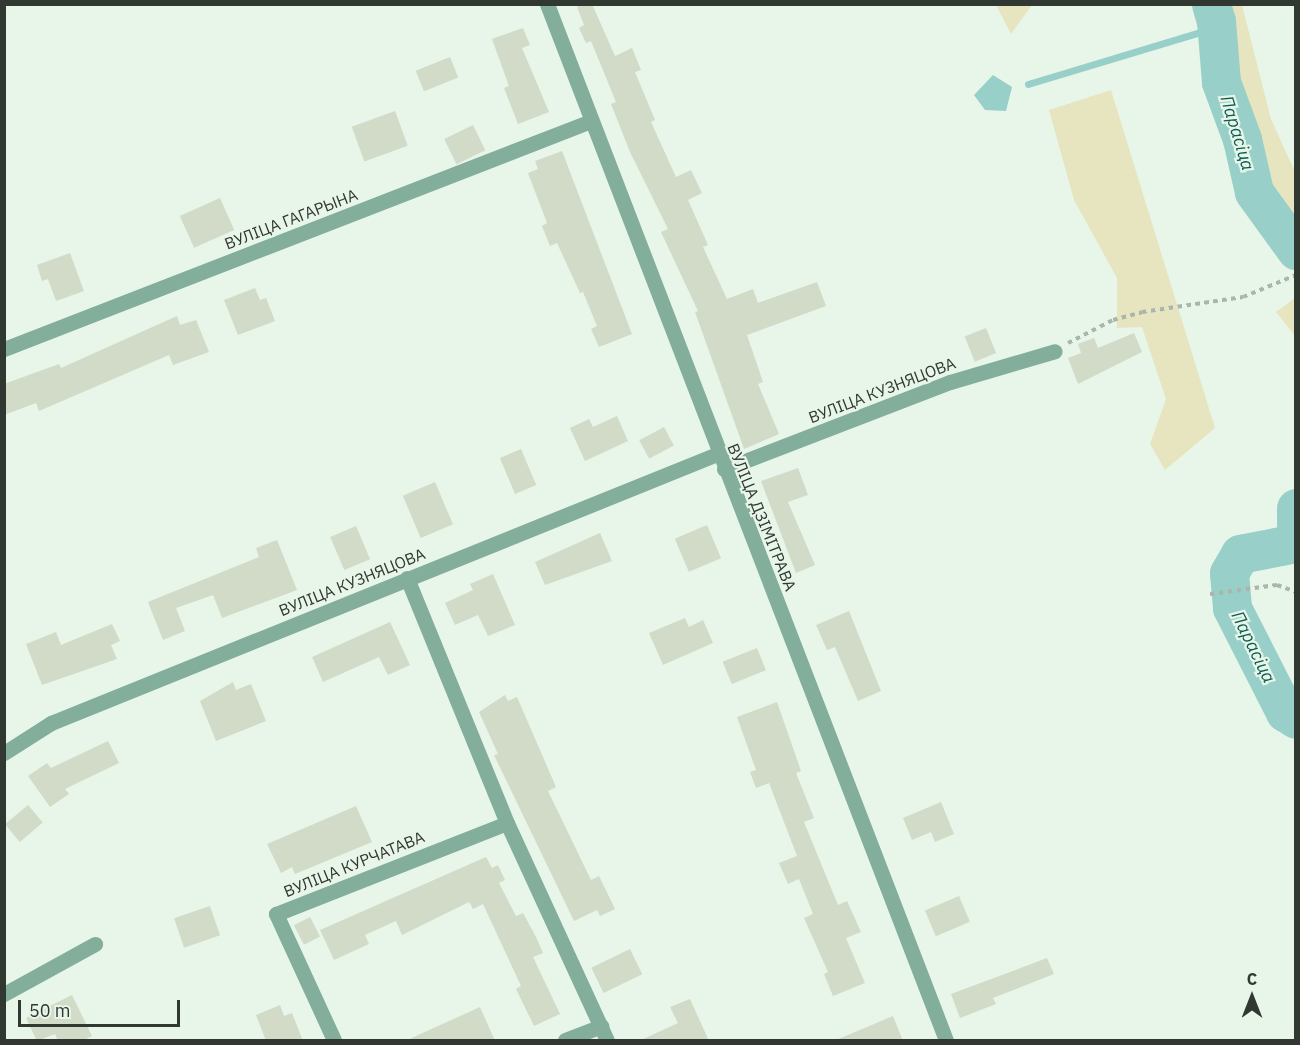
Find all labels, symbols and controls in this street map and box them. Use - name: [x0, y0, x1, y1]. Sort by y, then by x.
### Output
- water label: Парасіца: [1215, 93, 1259, 173]
- street label: ВУЛІЦА ГАГАРЫНА: [222, 185, 360, 253]
- street label: ВУЛІЦА КУЗНЯЦОВА: [806, 353, 958, 427]
- street label: ВУЛІЦА ДЗІМІТРАВА: [724, 440, 800, 594]
- street label: ВУЛІЦА КУЗНЯЦОВА: [276, 544, 428, 620]
- water label: Парасіца: [1226, 608, 1280, 686]
- street label: ВУЛІЦА КУРЧАТАВА: [281, 827, 427, 901]
- north arrow: [1222, 967, 1282, 1027]
- text: С: [1247, 969, 1257, 989]
- scale bar: [21, 988, 183, 1026]
- text: 50 m: [29, 999, 71, 1022]

